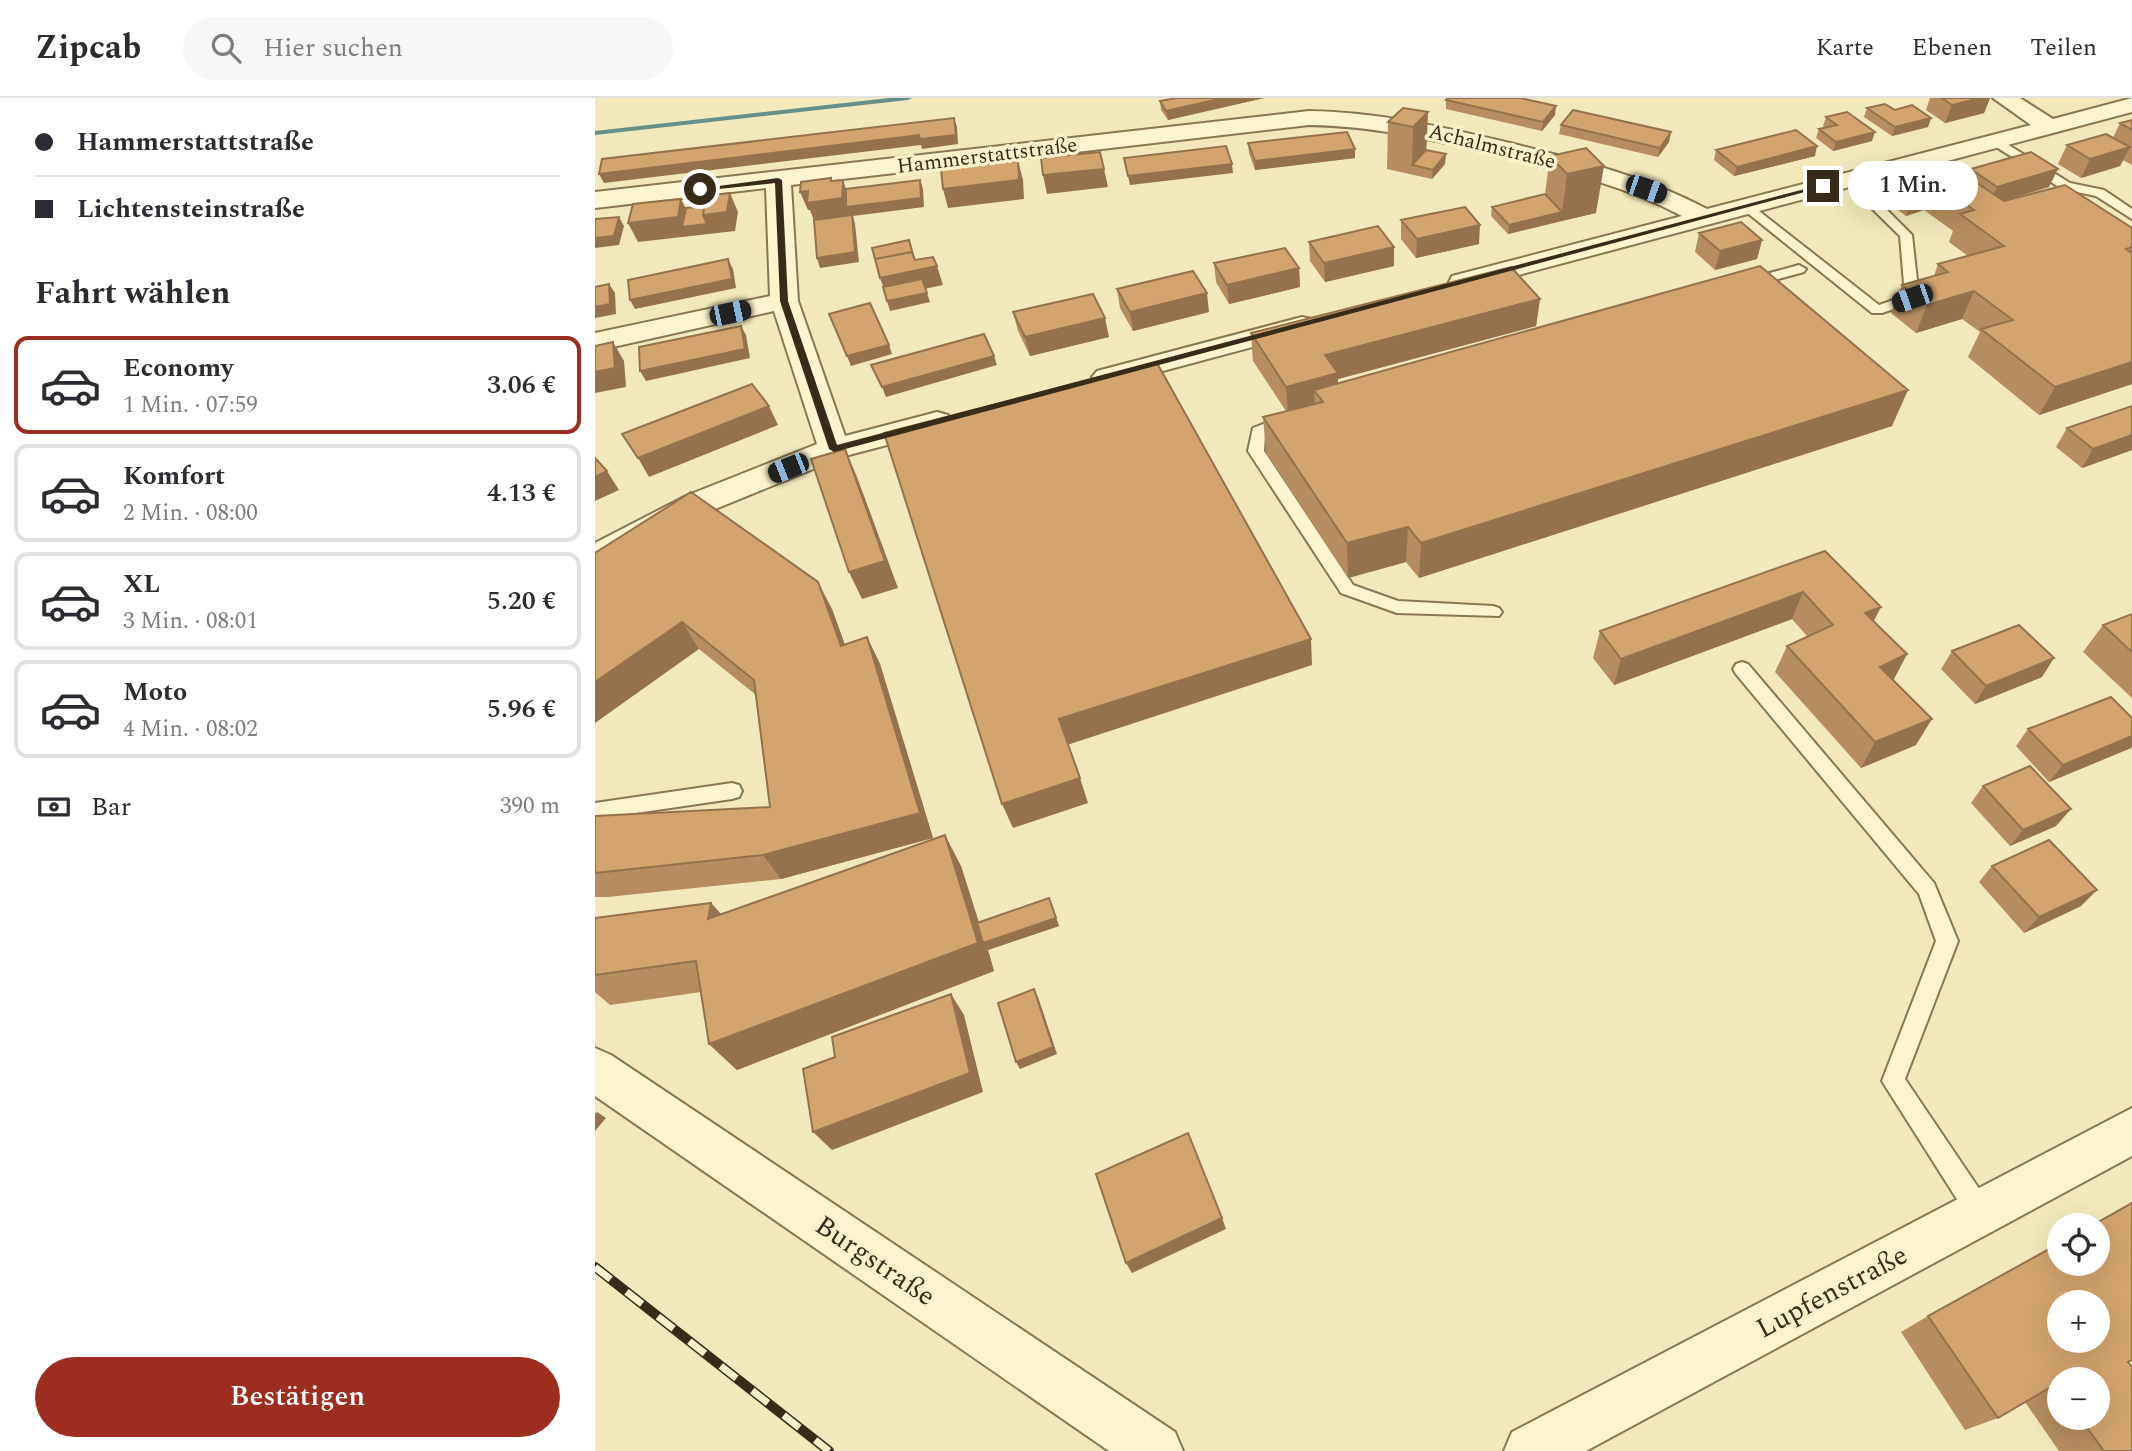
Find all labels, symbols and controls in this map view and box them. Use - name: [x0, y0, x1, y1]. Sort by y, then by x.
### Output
- search box: [183, 17, 673, 80]
- text: Zipcab: [35, 23, 141, 73]
- text: Hier suchen: [263, 28, 403, 68]
- icon: search: [207, 29, 245, 67]
- text: Karte: [1816, 30, 1874, 66]
- text: Ebenen: [1912, 30, 1992, 66]
- text: Teilen: [2030, 30, 2097, 66]
- street label: Achalmstraße: [1425, 116, 1559, 178]
- text: Hammerstattstraße: [77, 122, 314, 162]
- street label: Hammerstattstraße: [895, 129, 1079, 183]
- callout: 1 Min.: [1847, 162, 1977, 210]
- text: 1 Min.: [1879, 168, 1947, 203]
- route end: [1807, 170, 1839, 202]
- car: [1623, 172, 1670, 206]
- route start: [684, 173, 716, 205]
- text: Lichtensteinstraße: [77, 189, 305, 229]
- text: Fahrt wählen: [35, 269, 230, 318]
- car: [1889, 281, 1936, 315]
- car: [708, 298, 753, 328]
- text: Economy: [123, 348, 233, 388]
- icon: car: [39, 354, 102, 417]
- text: 3.06 €: [487, 365, 556, 405]
- text: 1 Min. · 07:59: [123, 388, 258, 423]
- car: [765, 450, 812, 486]
- text: Komfort: [123, 456, 225, 496]
- icon: car: [39, 462, 102, 525]
- text: 4.13 €: [487, 473, 556, 513]
- text: 2 Min. · 08:00: [123, 496, 258, 531]
- text: XL: [123, 564, 160, 604]
- icon: car: [39, 570, 102, 633]
- text: 5.20 €: [487, 581, 556, 621]
- text: 3 Min. · 08:01: [123, 604, 258, 639]
- text: Moto: [123, 672, 187, 712]
- icon: car: [39, 678, 102, 741]
- text: 5.96 €: [487, 689, 556, 729]
- text: 4 Min. · 08:02: [123, 712, 258, 747]
- text: Bar: [91, 787, 131, 827]
- icon: cash: [35, 788, 73, 826]
- text: 390 m: [500, 789, 560, 824]
- street label: Burgstraße: [806, 1205, 944, 1317]
- map controls: [2047, 1213, 2110, 1430]
- button: locate: [2047, 1213, 2110, 1276]
- street label: Lupfenstraße: [1749, 1234, 1915, 1350]
- button: +: [2047, 1290, 2110, 1353]
- button: Bestätigen: [35, 1357, 560, 1437]
- button: −: [2047, 1367, 2110, 1430]

